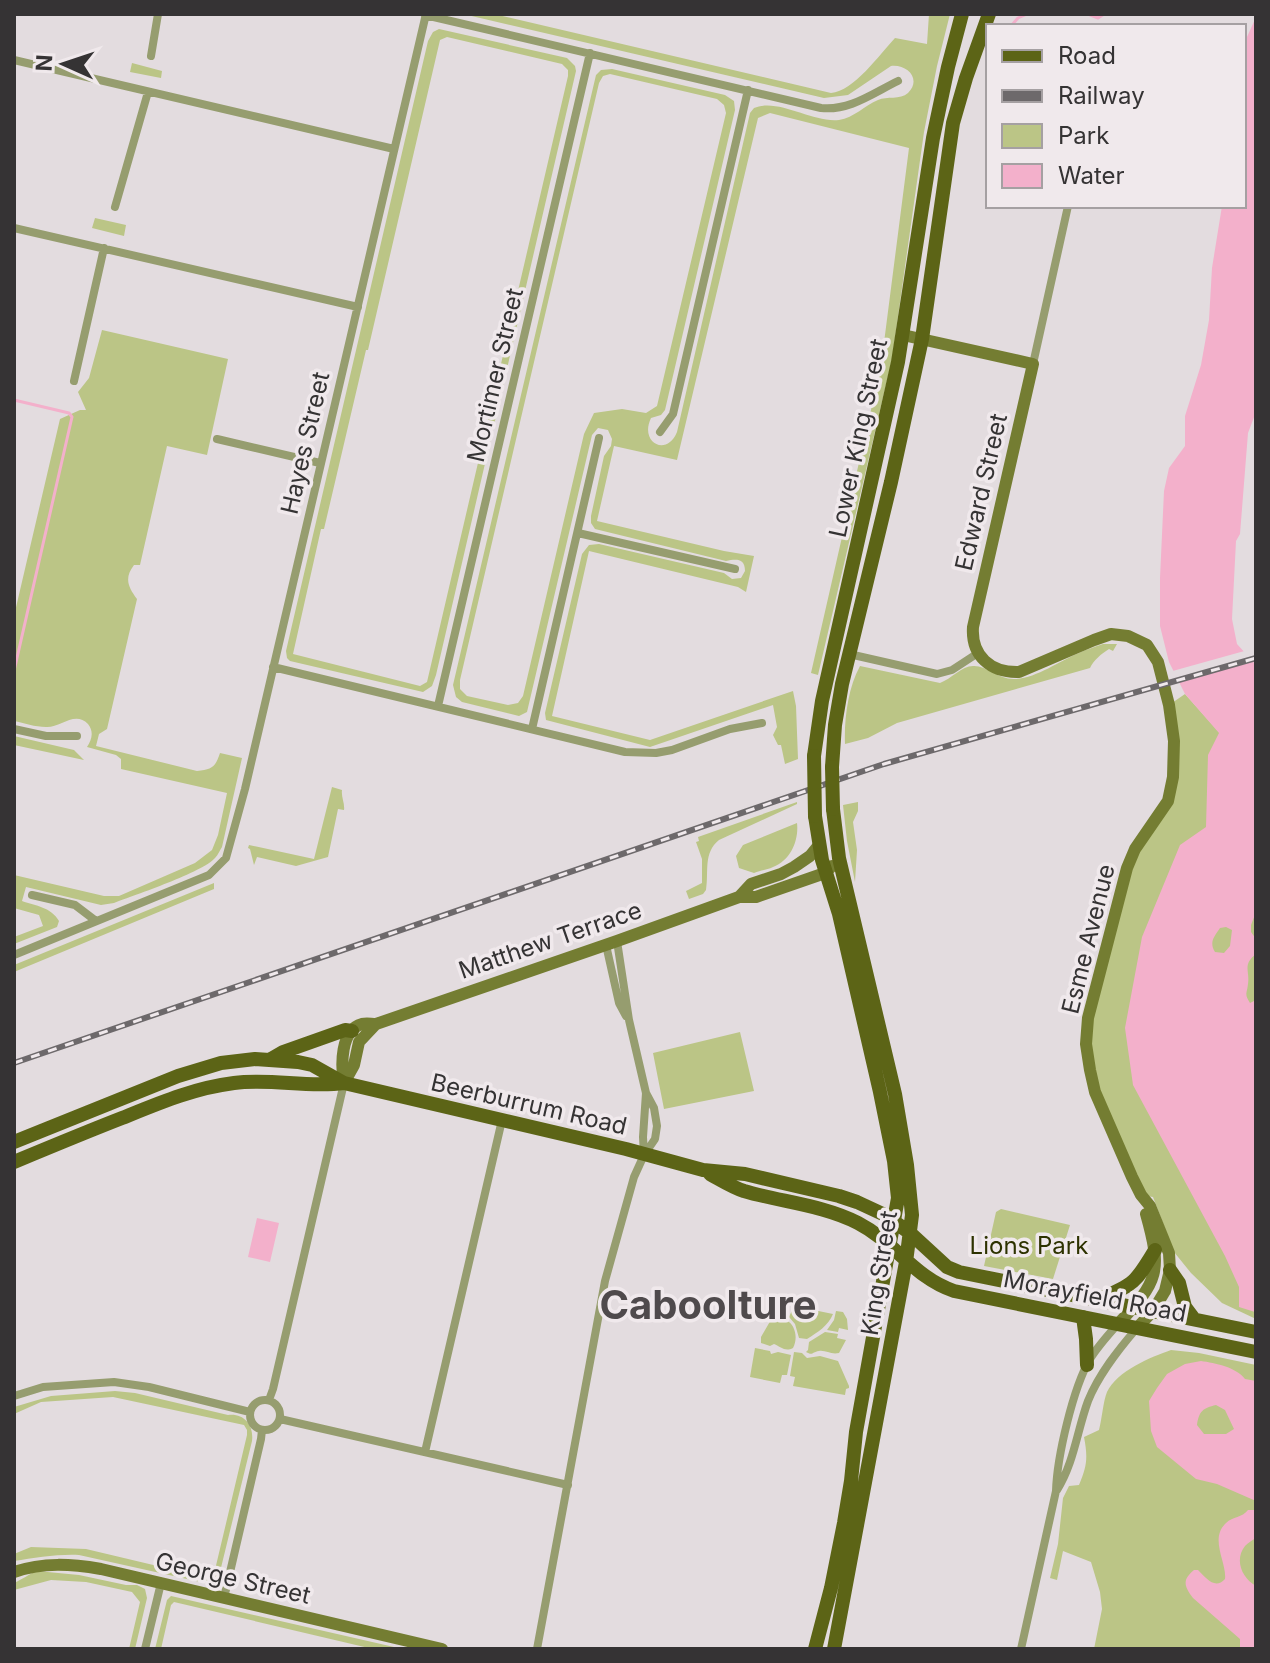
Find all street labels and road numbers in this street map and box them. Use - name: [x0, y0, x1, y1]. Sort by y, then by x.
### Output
- street label: Mortimer Street: [461, 285, 529, 465]
- street label: Lower King Street: [823, 336, 893, 540]
- street label: Hayes Street: [275, 369, 335, 517]
- street label: Edward Street: [949, 411, 1013, 573]
- street label: Esme Avenue: [1055, 861, 1121, 1017]
- street label: Matthew Terrace: [455, 895, 645, 985]
- street label: Beerburrum Road: [428, 1067, 630, 1141]
- street label: King Street: [855, 1209, 903, 1337]
- street label: Morayfield Road: [1001, 1264, 1189, 1328]
- street label: George Street: [153, 1546, 313, 1610]

